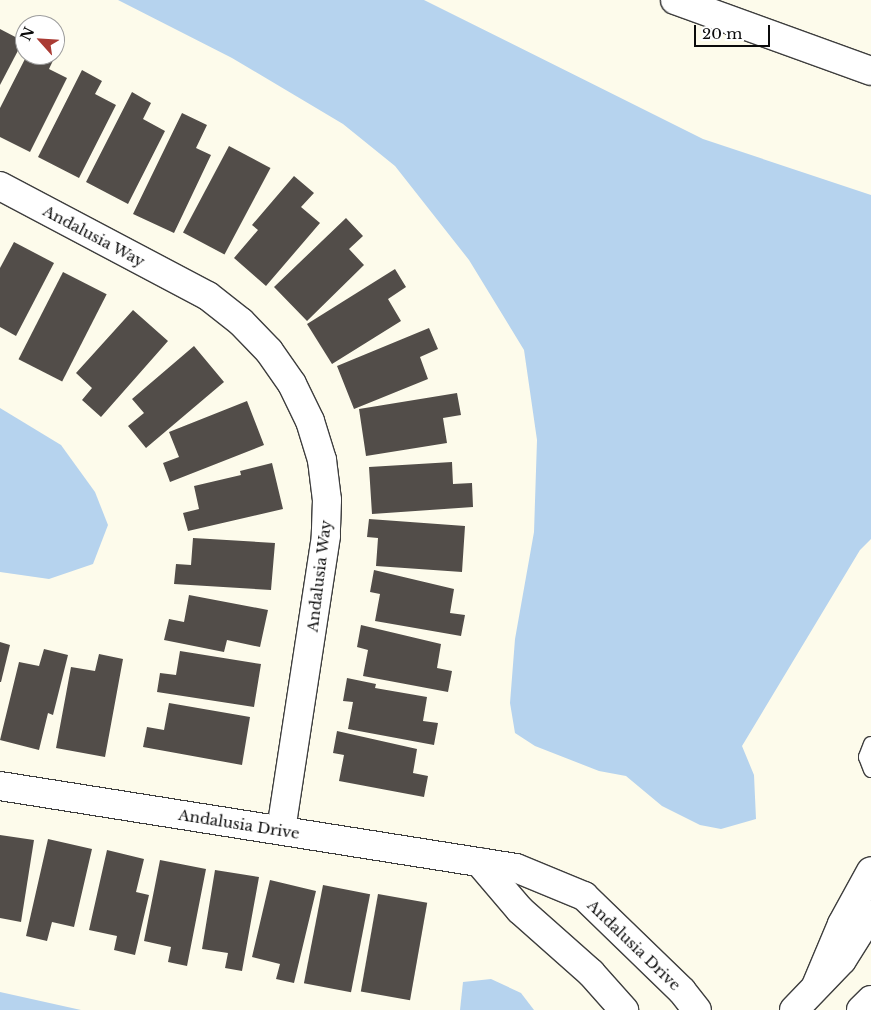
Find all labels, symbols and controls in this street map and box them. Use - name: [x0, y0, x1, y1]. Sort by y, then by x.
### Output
- north arrow: [15, 15, 65, 65]
- scale bar: [696, 15, 772, 47]
- text: N: [16, 24, 38, 44]
- text: 20 m: [702, 24, 742, 43]
- street label: Andalusia Way: [40, 201, 148, 271]
- street label: Andalusia Way: [303, 518, 335, 634]
- street label: Andalusia Drive: [177, 806, 301, 842]
- street label: Andalusia Drive: [584, 896, 684, 994]

